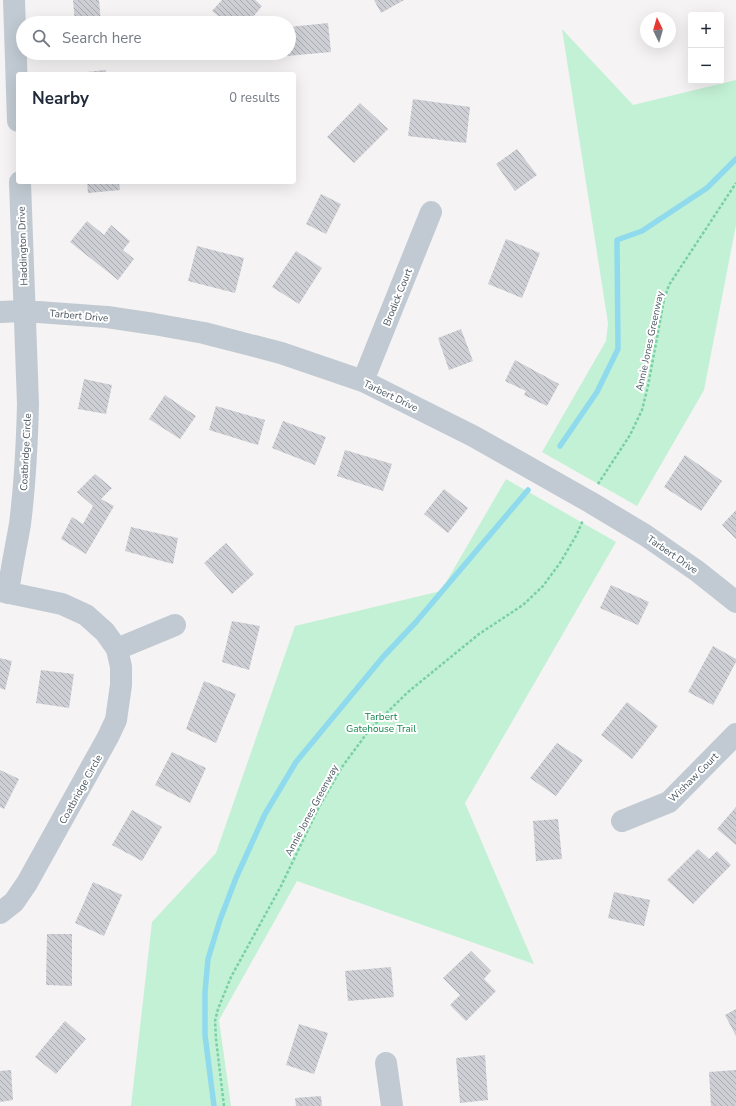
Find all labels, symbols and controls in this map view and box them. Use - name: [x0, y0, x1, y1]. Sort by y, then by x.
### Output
- north arrow: [640, 12, 676, 48]
- map controls: [688, 12, 724, 84]
- button: +: [688, 12, 724, 48]
- search box: [16, 16, 296, 60]
- icon: search: [30, 27, 52, 49]
- text: Search here: [62, 28, 142, 48]
- button: −: [688, 48, 724, 84]
- text: Nearby: [32, 87, 89, 110]
- text: 0 results: [229, 89, 280, 107]
- street label: Haddington Drive: [15, 206, 31, 286]
- street label: Brodick Court: [380, 266, 416, 328]
- street label: Annie Jones Greenway: [633, 289, 668, 392]
- street label: Tarbert Drive: [49, 306, 109, 326]
- street label: Tarbert Drive: [361, 377, 420, 415]
- street label: Coatbridge Circle: [17, 413, 35, 491]
- street label: Tarbert Drive: [644, 532, 701, 577]
- park label: Tarbert Gatehouse Trail: [346, 710, 416, 736]
- street label: Wishaw Court: [666, 749, 722, 806]
- street label: Coatbridge Circle: [56, 752, 106, 827]
- street label: Annie Jones Greenway: [282, 761, 342, 859]

